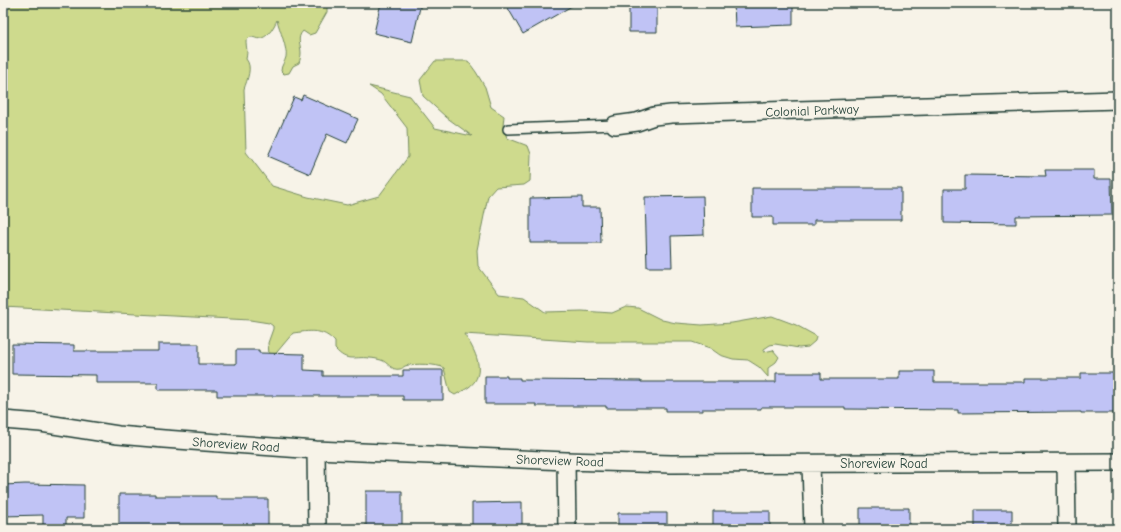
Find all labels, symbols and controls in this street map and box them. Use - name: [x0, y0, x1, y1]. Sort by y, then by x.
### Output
- street label: Colonial Parkway: [765, 101, 859, 120]
- street label: Shoreview Road: [192, 434, 280, 455]
- street label: Shoreview Road: [516, 451, 604, 470]
- street label: Shoreview Road: [840, 456, 928, 471]

